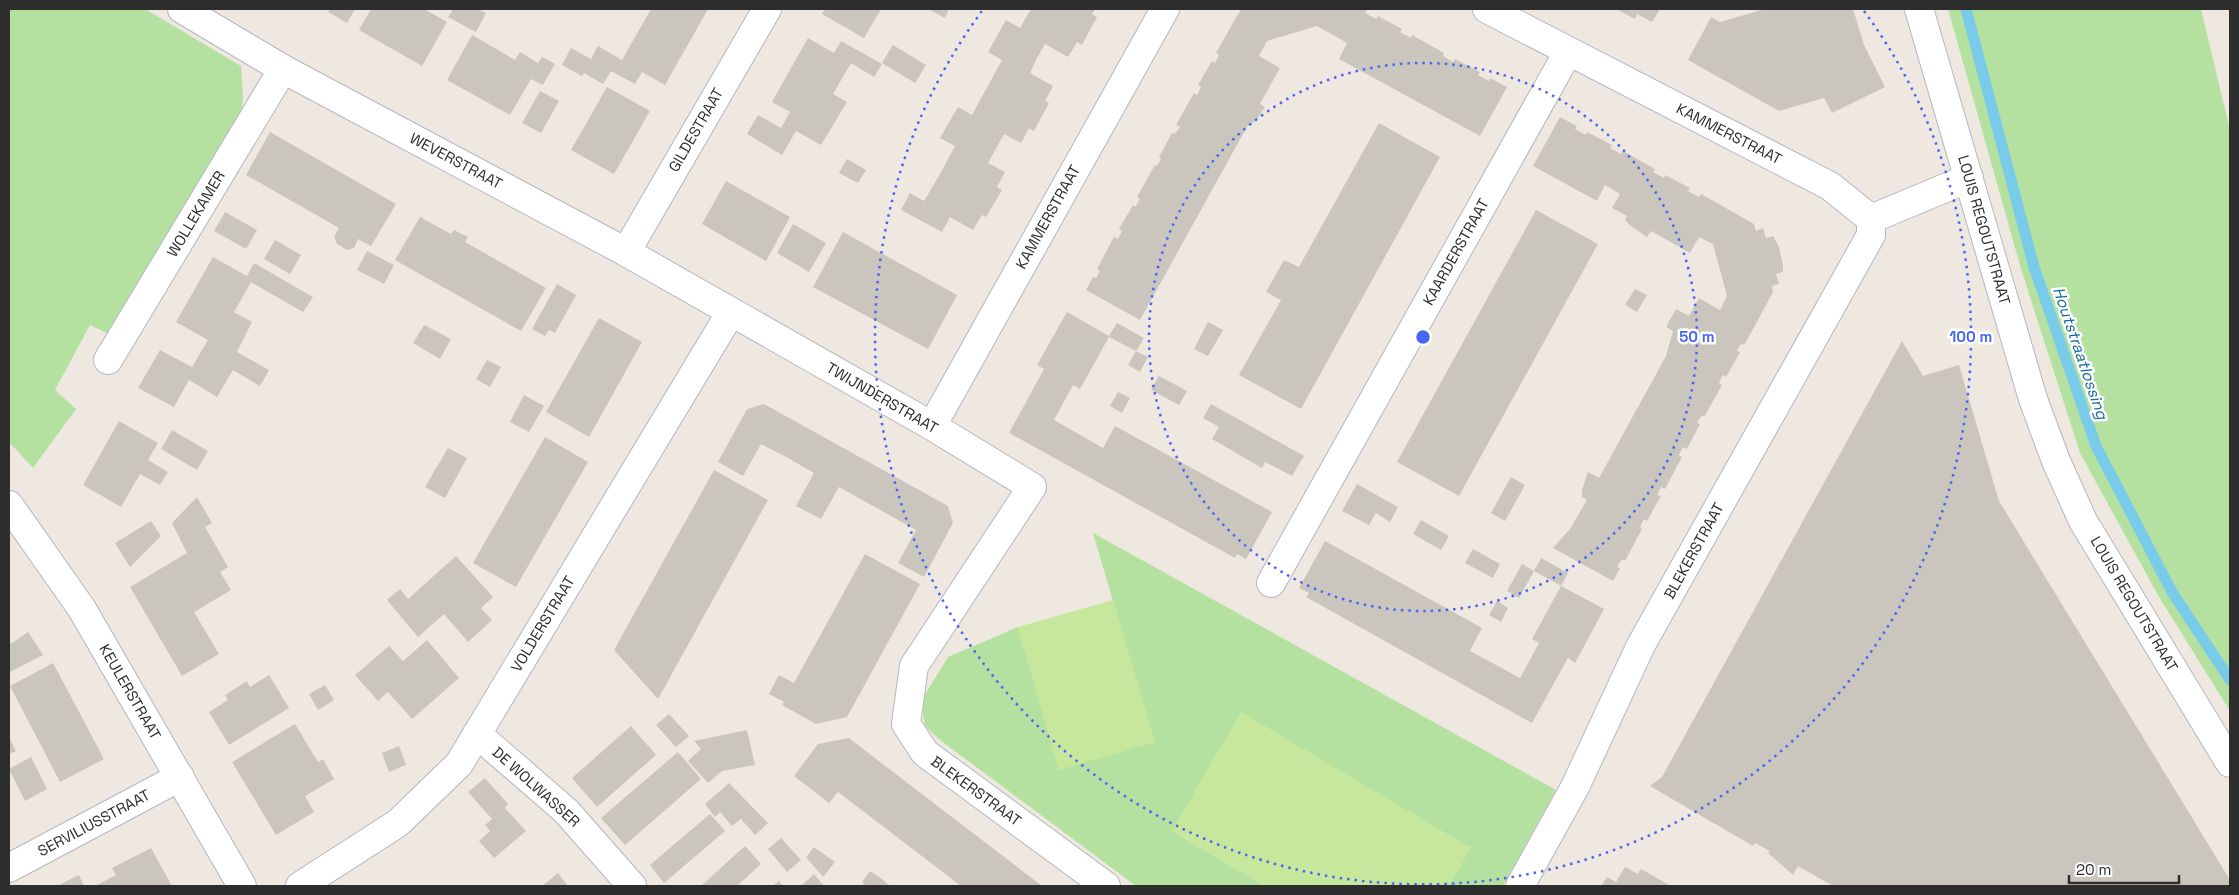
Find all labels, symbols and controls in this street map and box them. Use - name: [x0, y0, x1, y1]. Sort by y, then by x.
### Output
- street label: GILDESTRAAT: [664, 84, 727, 175]
- street label: KAMMERSTRAAT: [1673, 99, 1785, 168]
- street label: WEVERSTRAAT: [407, 128, 506, 193]
- street label: LOUIS REGOUTSTRAAT: [1954, 153, 2015, 307]
- street label: KAMMERSTRAAT: [1011, 161, 1084, 272]
- street label: WOLLEKAMER: [162, 167, 229, 260]
- street label: KAARDERSTRAAT: [1418, 195, 1493, 308]
- water label: Houtstraatlossing: [2048, 284, 2113, 423]
- text: 50 m: [1679, 327, 1715, 346]
- text: 100 m: [1950, 327, 1992, 346]
- centre of rings: [1414, 328, 1432, 346]
- street label: TWIJNDERSTRAAT: [823, 358, 942, 437]
- street label: BLEKERSTRAAT: [1659, 499, 1728, 602]
- street label: LOUIS REGOUTSTRAAT: [2086, 533, 2182, 675]
- street label: VOLDERSTRAAT: [506, 572, 579, 675]
- street label: KEULERSTRAAT: [95, 641, 166, 743]
- street label: DE WOLWASSER: [489, 742, 584, 831]
- street label: BLEKERSTRAAT: [927, 751, 1025, 830]
- street label: SERVILIUSSTRAAT: [34, 785, 153, 860]
- scale bar: [2069, 852, 2179, 884]
- text: 20 m: [2076, 860, 2111, 879]

